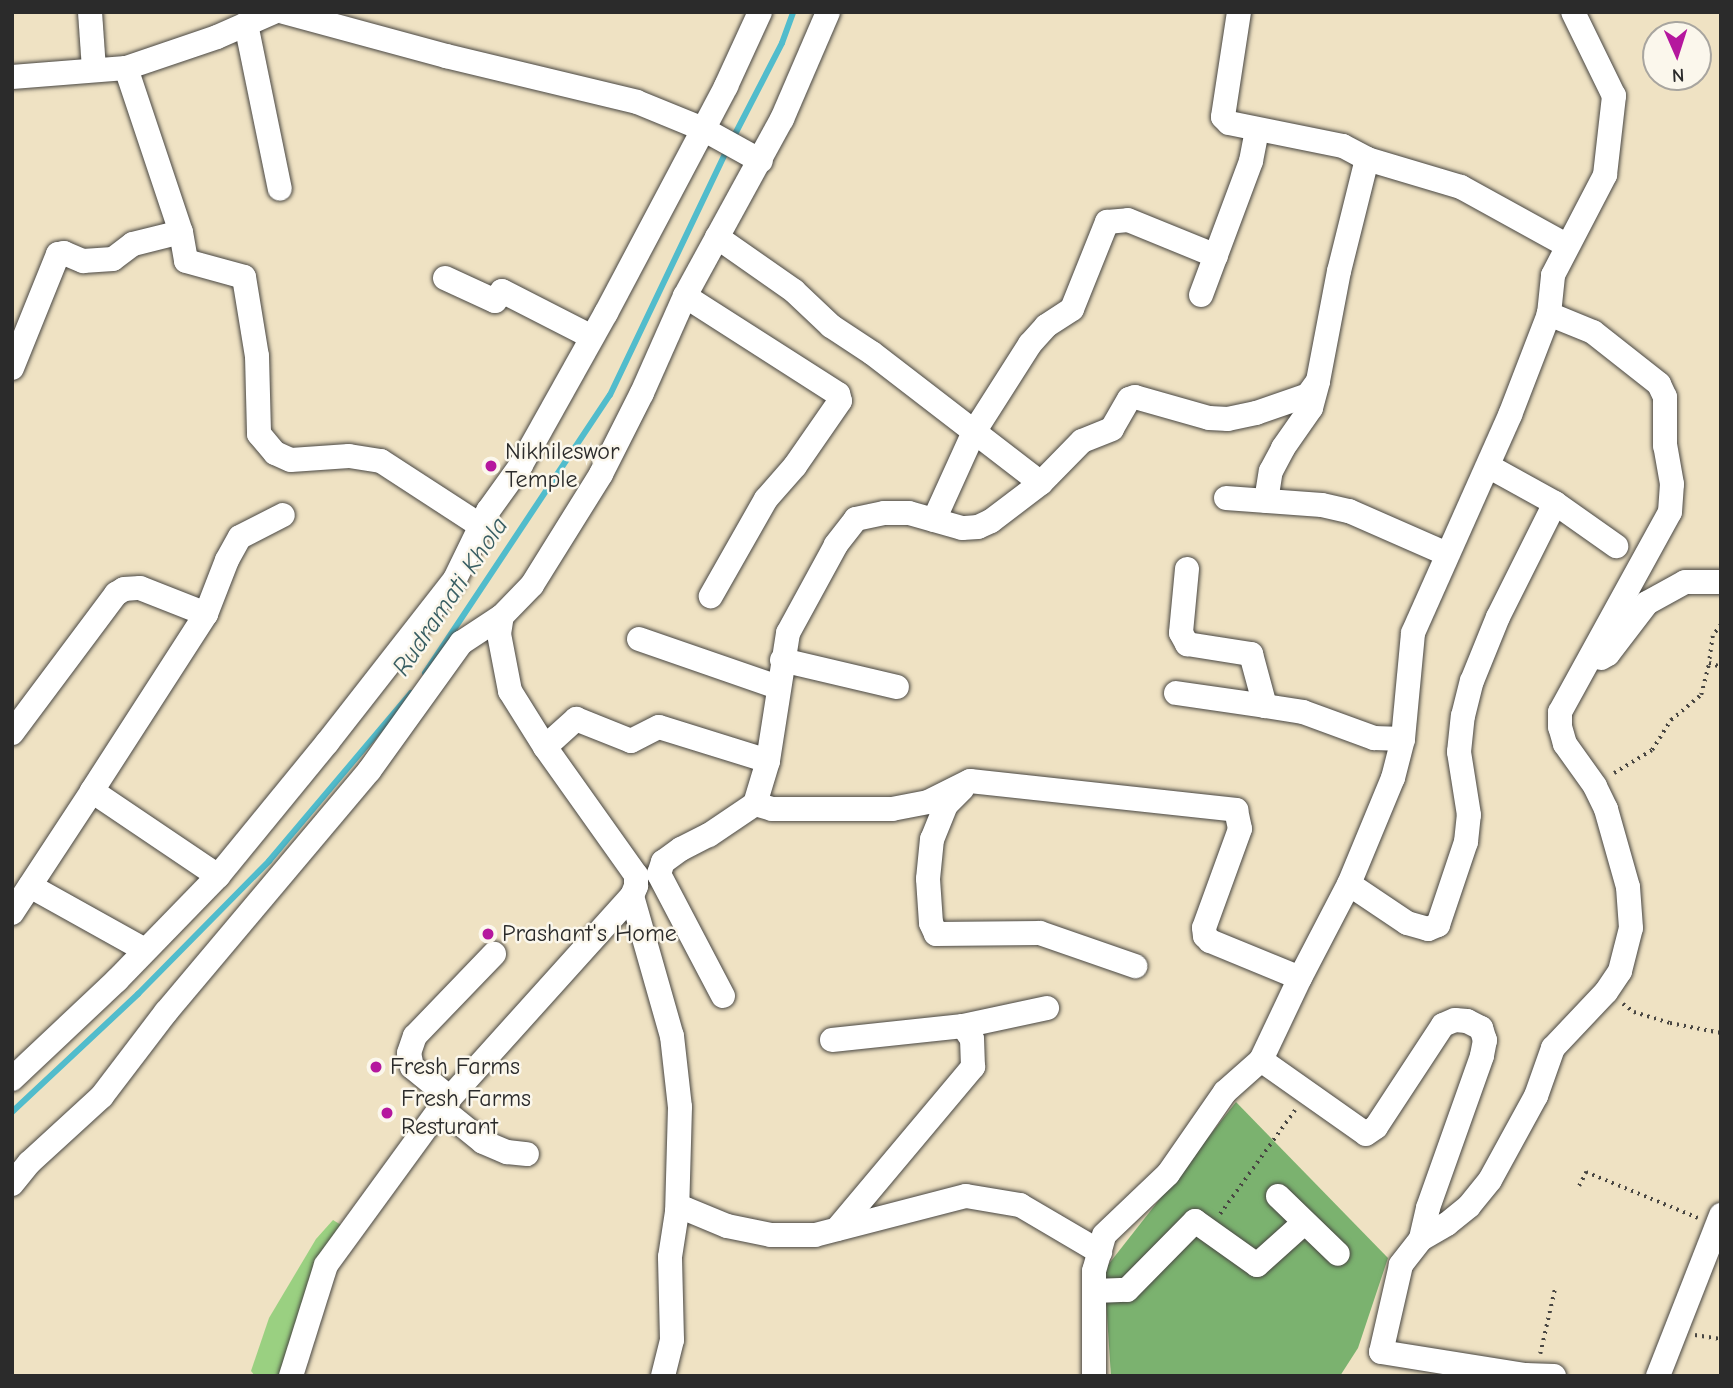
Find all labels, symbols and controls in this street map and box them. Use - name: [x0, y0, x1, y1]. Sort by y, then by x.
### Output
- north arrow: [1642, 21, 1712, 91]
- text: N: [1671, 64, 1685, 86]
- place label: Nikhileswor Temple: [505, 438, 620, 494]
- marker: Nikhileswor Temple: [483, 458, 499, 474]
- water label: Rudramati Khola: [386, 512, 516, 682]
- place label: Prashant's Home: [502, 920, 677, 948]
- marker: Prashant's Home: [480, 926, 496, 942]
- place label: Fresh Farms: [390, 1053, 520, 1081]
- marker: Fresh Farms: [368, 1059, 384, 1075]
- place label: Fresh Farms Resturant: [401, 1085, 531, 1141]
- marker: Fresh Farms Resturant: [379, 1105, 395, 1121]

